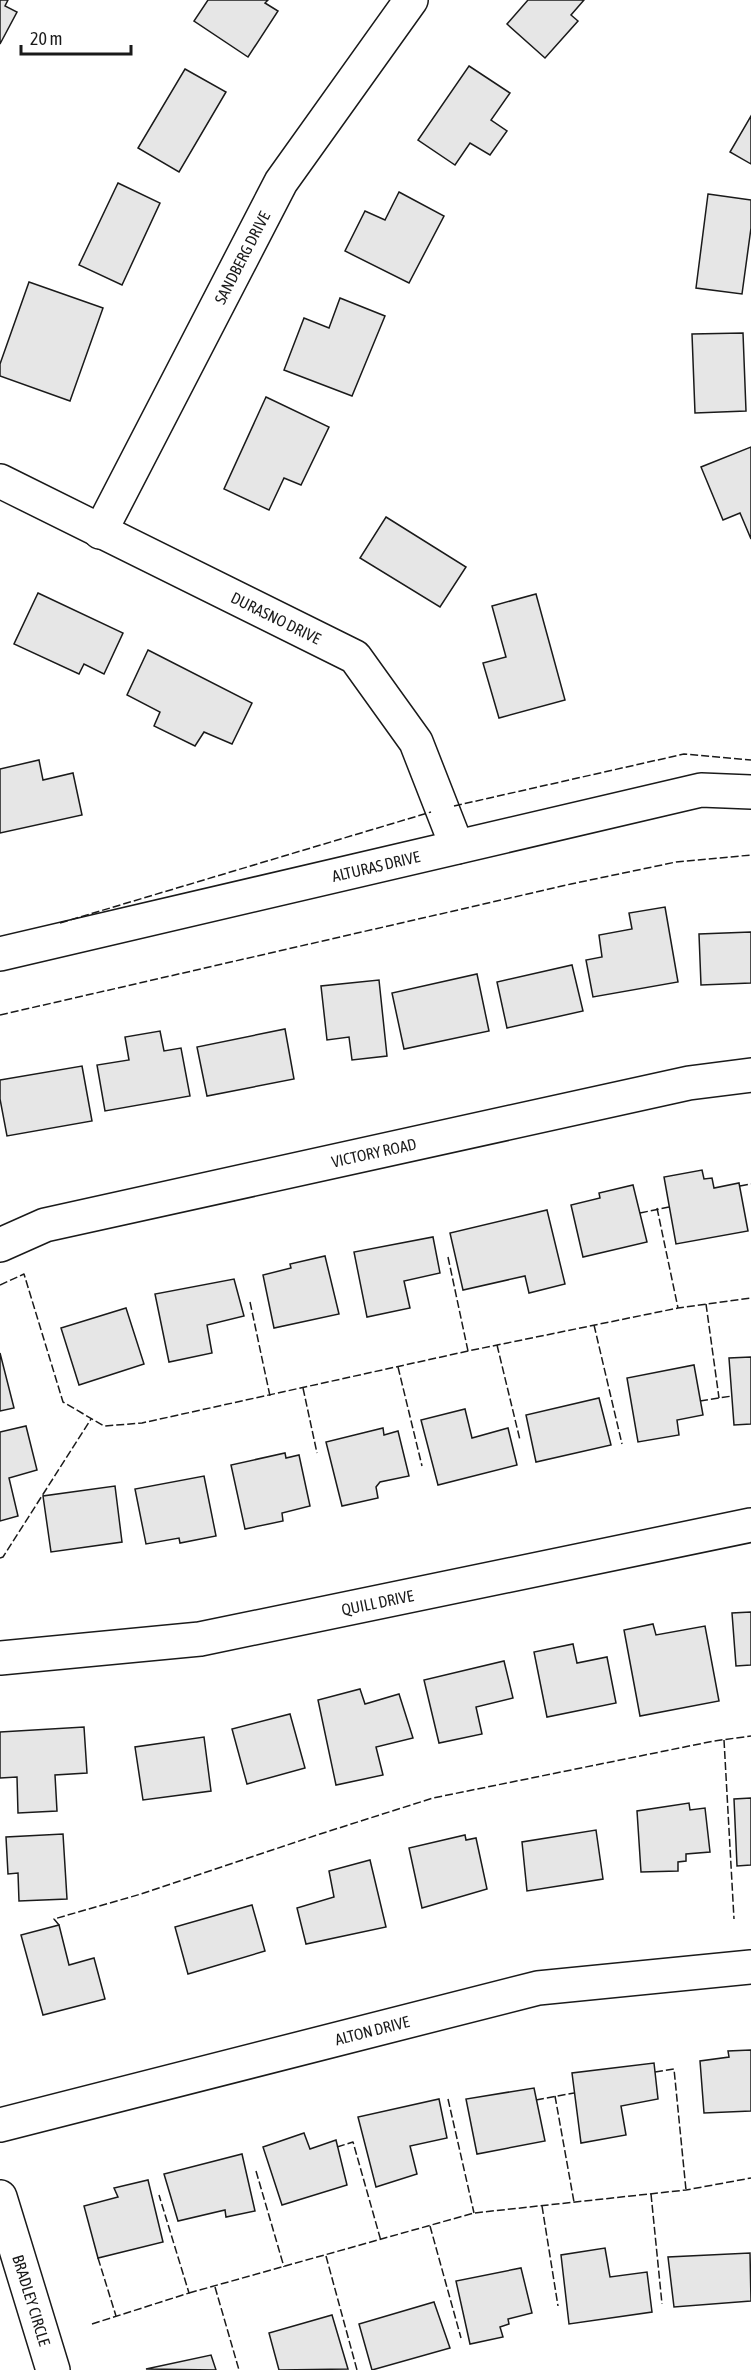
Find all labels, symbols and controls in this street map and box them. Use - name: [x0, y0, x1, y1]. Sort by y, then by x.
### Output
- scale bar: [21, 18, 130, 56]
- text: 20 m: [30, 28, 62, 49]
- street label: SANDBERG DRIVE: [211, 208, 273, 307]
- street label: DURASNO DRIVE: [228, 588, 324, 648]
- street label: ALTURAS DRIVE: [330, 847, 422, 885]
- street label: VICTORY ROAD: [330, 1134, 418, 1171]
- street label: QUILL DRIVE: [340, 1586, 415, 1619]
- street label: ALTON DRIVE: [333, 2012, 411, 2048]
- street label: BRADLEY CIRCLE: [9, 2253, 54, 2348]

